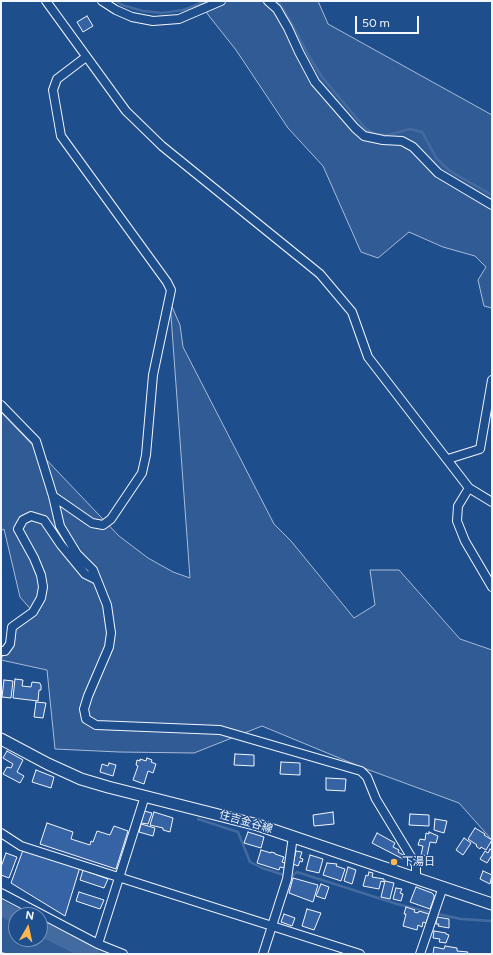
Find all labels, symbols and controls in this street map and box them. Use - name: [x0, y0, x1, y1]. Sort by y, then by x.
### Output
- scale bar: [357, 8, 421, 34]
- text: 50 m: [362, 16, 390, 30]
- street label: 住吉金谷線: [218, 808, 274, 836]
- place label: 下湯日: [402, 855, 435, 869]
- marker: 下湯日: [389, 857, 399, 867]
- north arrow: [8, 907, 48, 947]
- text: N: [25, 909, 35, 923]

